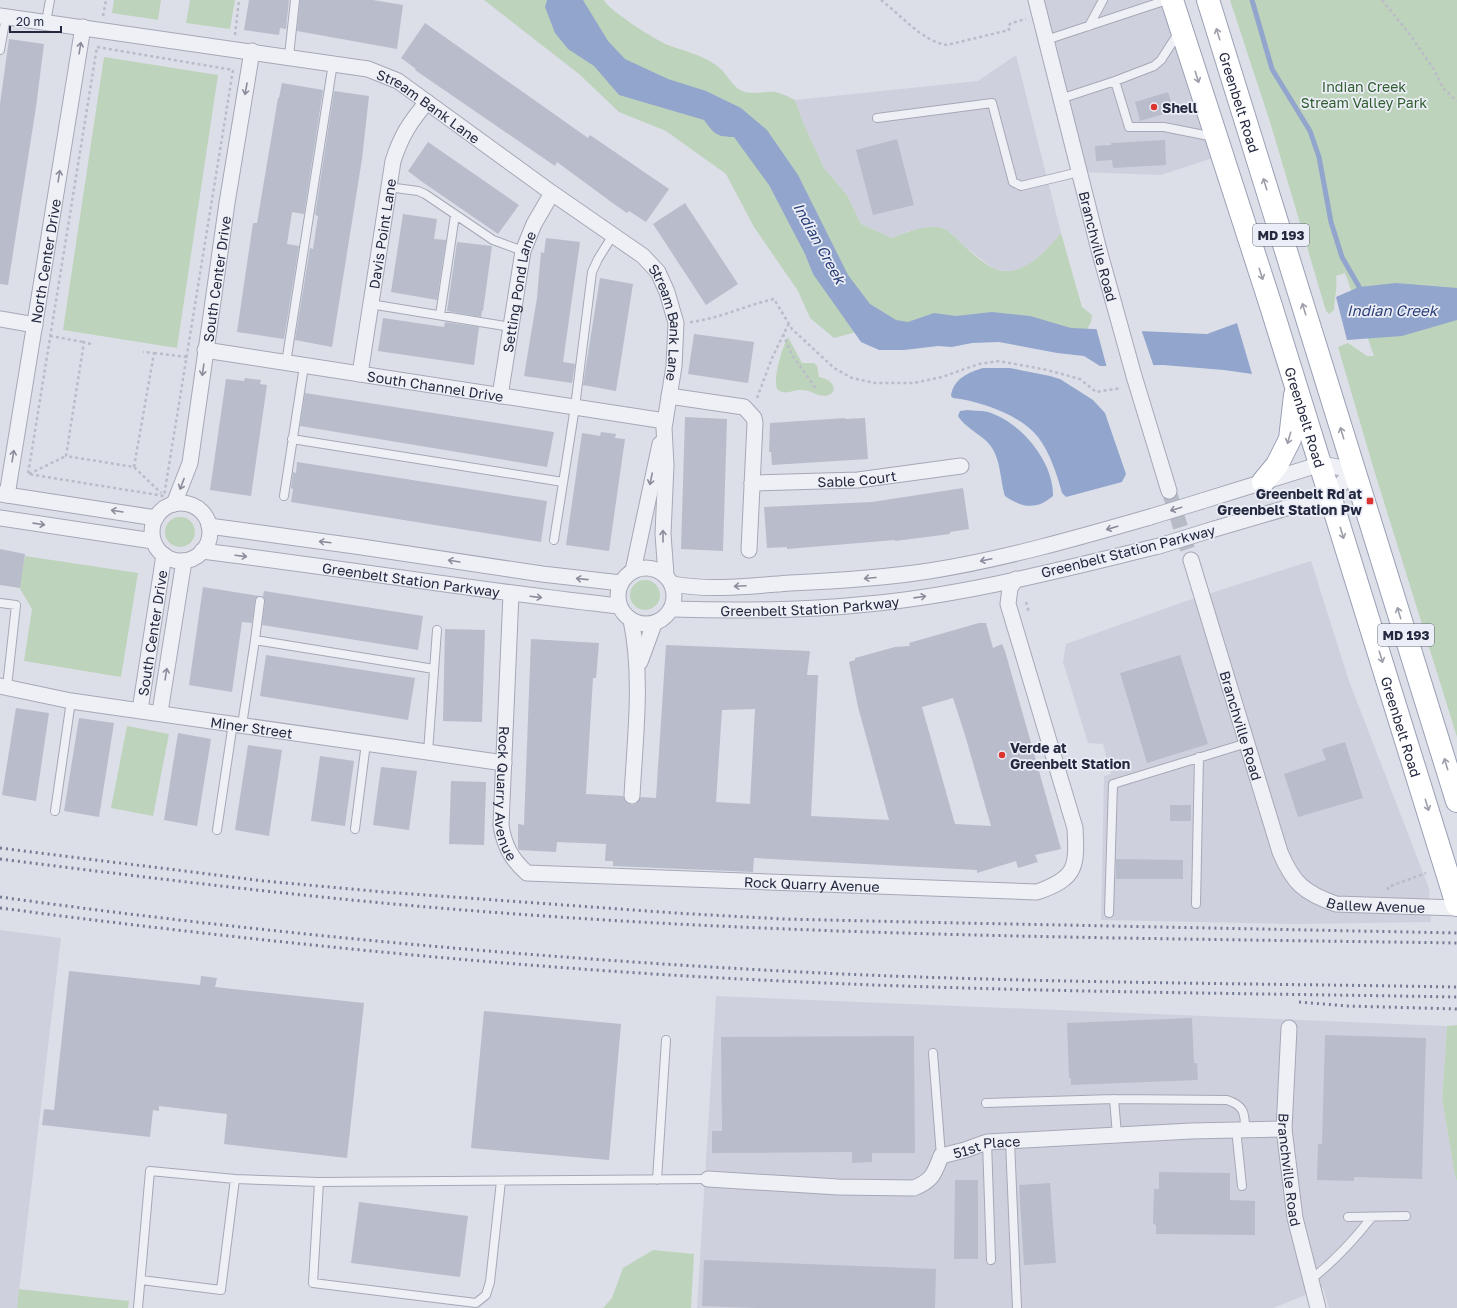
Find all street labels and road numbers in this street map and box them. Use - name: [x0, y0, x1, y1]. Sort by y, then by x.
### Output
- street label: Greenbelt Road: [1216, 50, 1263, 155]
- street label: Stream Bank Lane: [374, 65, 484, 147]
- street label: Davis Point Lane: [365, 177, 399, 290]
- street label: Branchville Road: [1076, 189, 1121, 303]
- street label: North Center Drive: [26, 197, 63, 325]
- street label: South Center Drive: [199, 215, 234, 343]
- road number: MD 193: [1253, 224, 1309, 246]
- street label: Setting Pond Lane: [499, 228, 539, 354]
- street label: Stream Bank Lane: [646, 260, 685, 383]
- street label: Greenbelt Road: [1282, 365, 1329, 470]
- street label: South Channel Drive: [366, 367, 505, 404]
- street label: Sable Court: [817, 466, 897, 490]
- street label: Greenbelt Station Parkway: [1039, 521, 1217, 581]
- street label: Greenbelt Station Parkway: [321, 558, 501, 600]
- street label: South Center Drive: [134, 569, 170, 697]
- street label: Greenbelt Station Parkway: [720, 592, 900, 619]
- road number: MD 193: [1378, 624, 1434, 646]
- street label: Branchville Road: [1217, 669, 1266, 782]
- street label: Greenbelt Road: [1378, 674, 1425, 779]
- street label: Miner Street: [209, 713, 294, 741]
- street label: Rock Quarry Avenue: [492, 726, 521, 864]
- street label: Rock Quarry Avenue: [744, 873, 880, 895]
- street label: Ballew Avenue: [1324, 893, 1425, 915]
- street label: Branchville Road: [1275, 1113, 1305, 1228]
- street label: 51st Place: [951, 1132, 1021, 1161]

